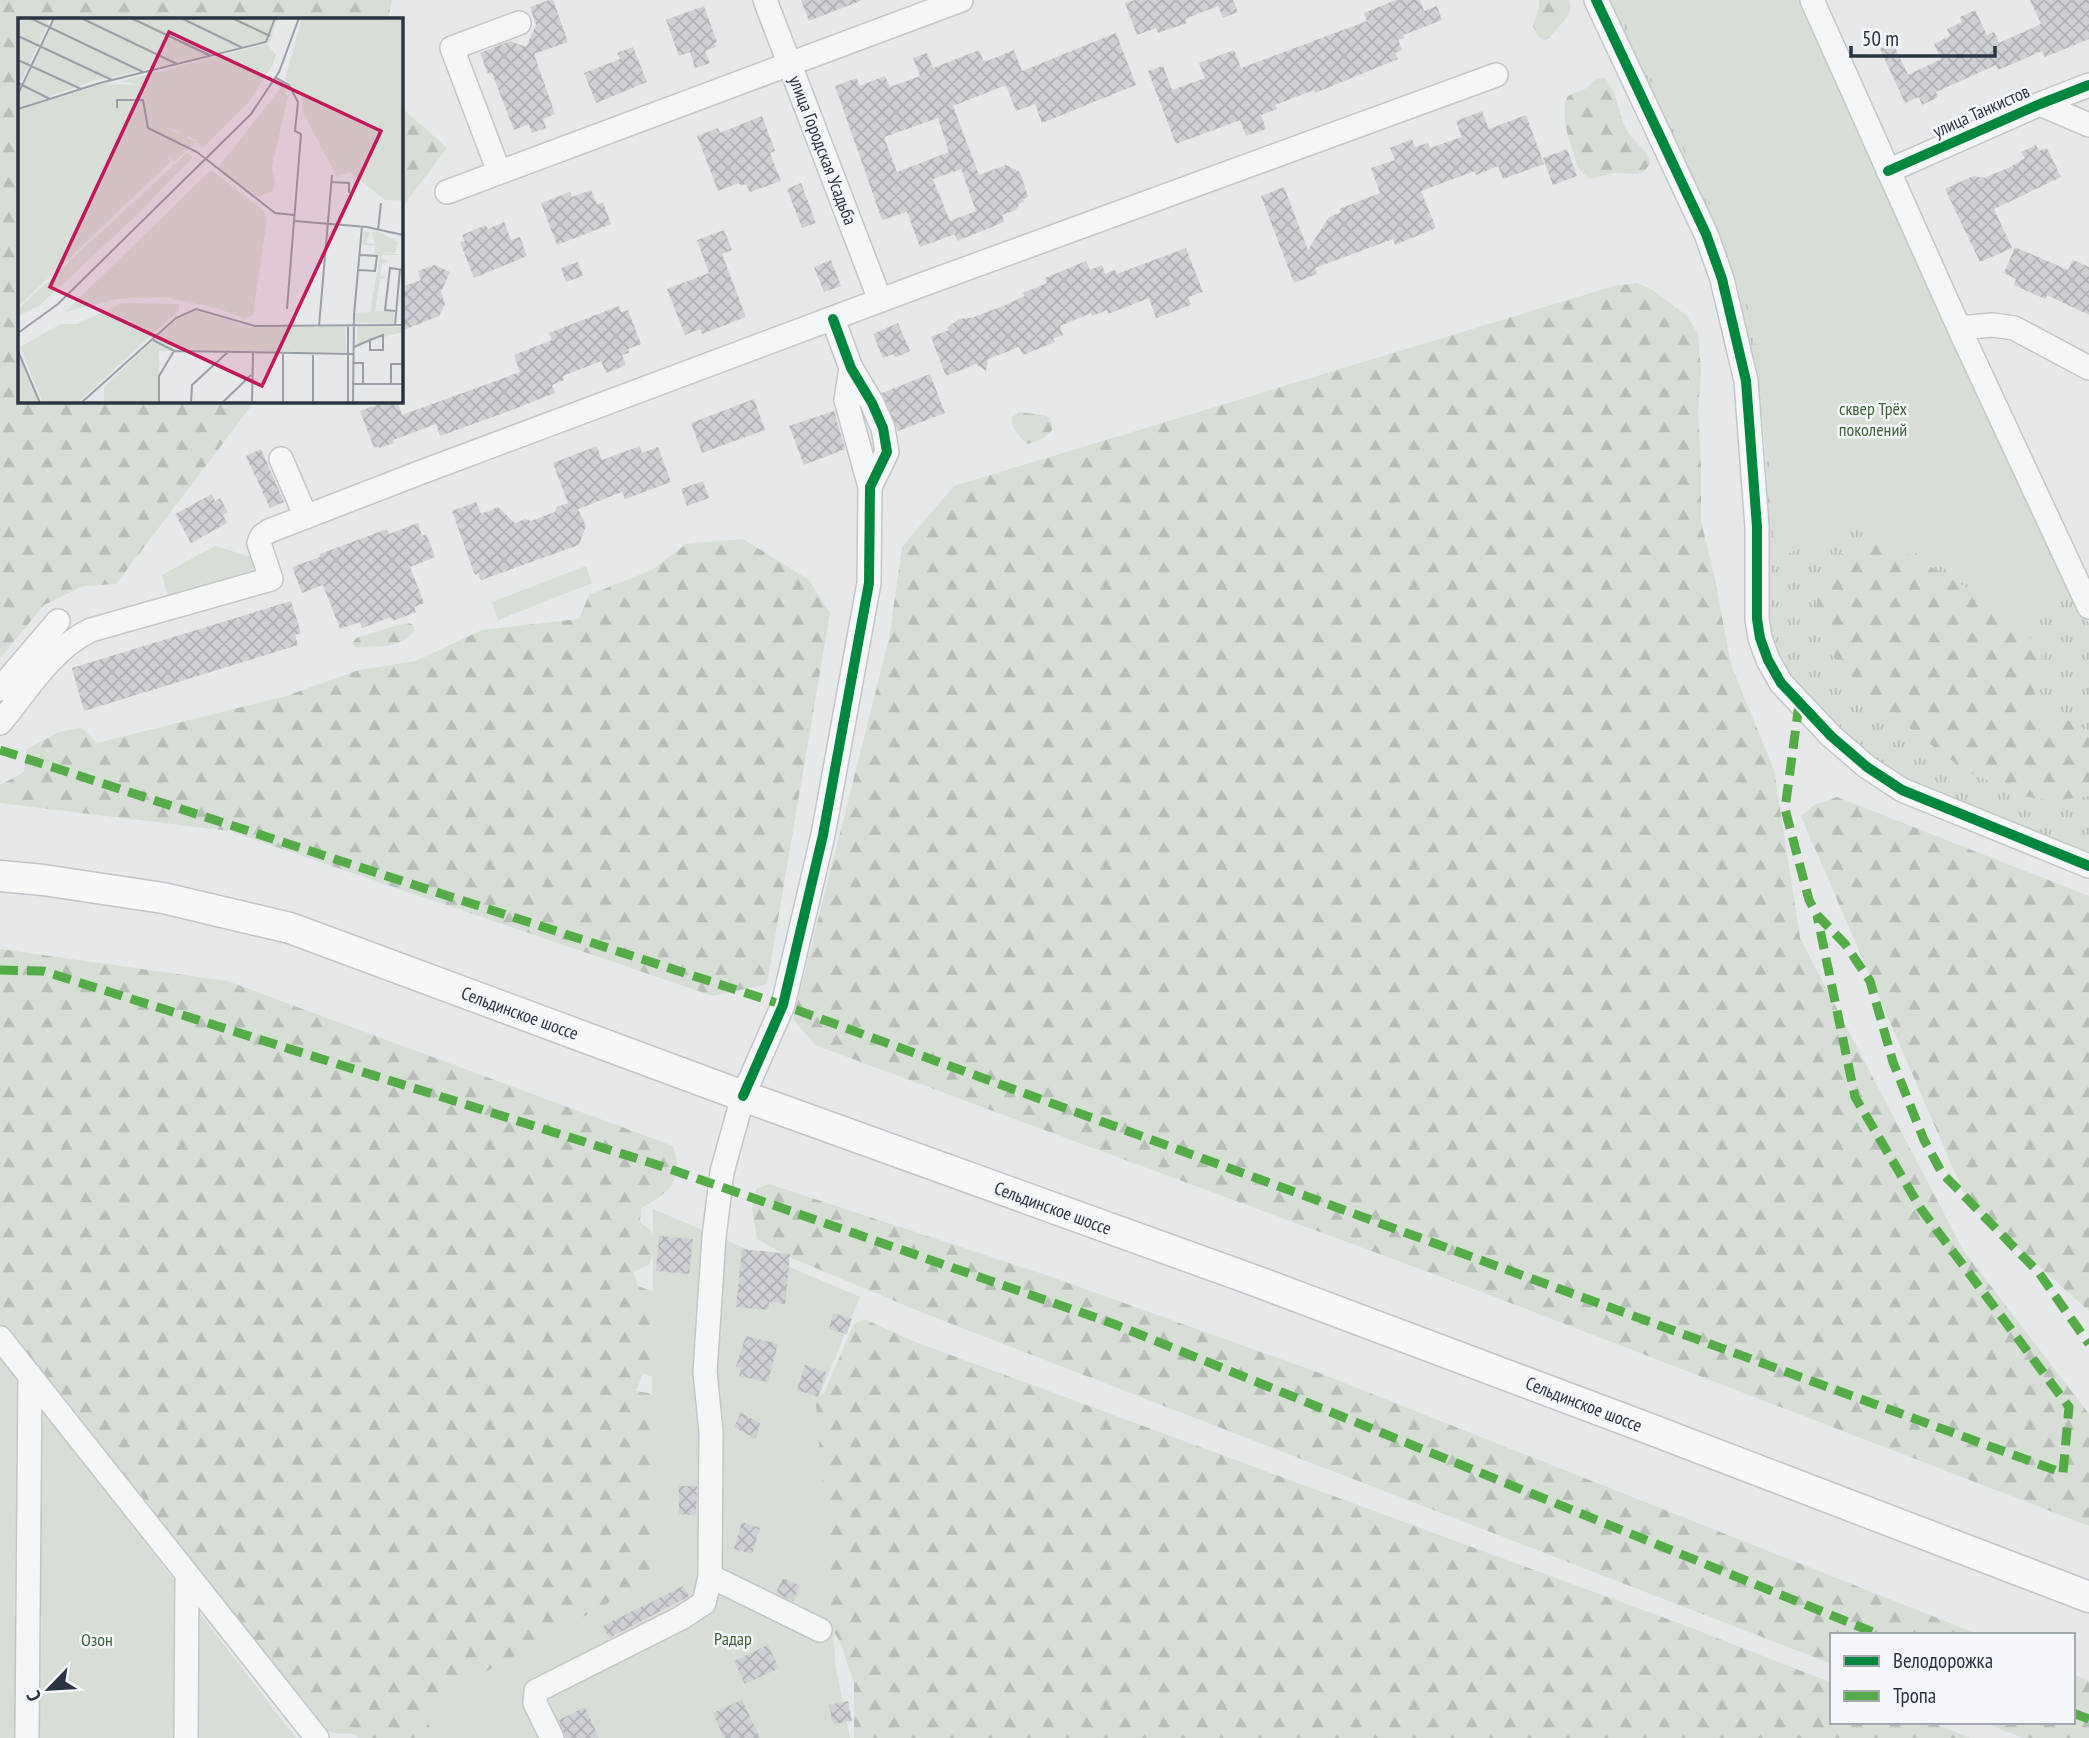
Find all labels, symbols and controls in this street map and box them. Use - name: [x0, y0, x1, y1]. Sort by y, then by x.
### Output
- scale bar: [1851, 14, 1994, 58]
- inset map: [18, 18, 402, 402]
- text: 50 m: [1862, 25, 1899, 52]
- street label: улица Городская Усадьба: [784, 72, 862, 228]
- street label: улица Танкистов: [1929, 79, 2033, 143]
- park label: сквер Трёх поколений: [1839, 397, 1908, 441]
- street label: Сельдинское шоссе: [458, 981, 582, 1045]
- street label: Сельдинское шоссе: [991, 1176, 1115, 1240]
- street label: Сельдинское шоссе: [1523, 1371, 1645, 1437]
- park label: Радар: [714, 1627, 752, 1650]
- park label: Озон: [81, 1628, 113, 1651]
- legend: [1830, 1633, 2075, 1724]
- text: Велодорожка: [1893, 1647, 1993, 1674]
- north arrow: [14, 1654, 84, 1724]
- text: Тропа: [1893, 1682, 1936, 1709]
- text: С: [21, 1687, 46, 1705]

